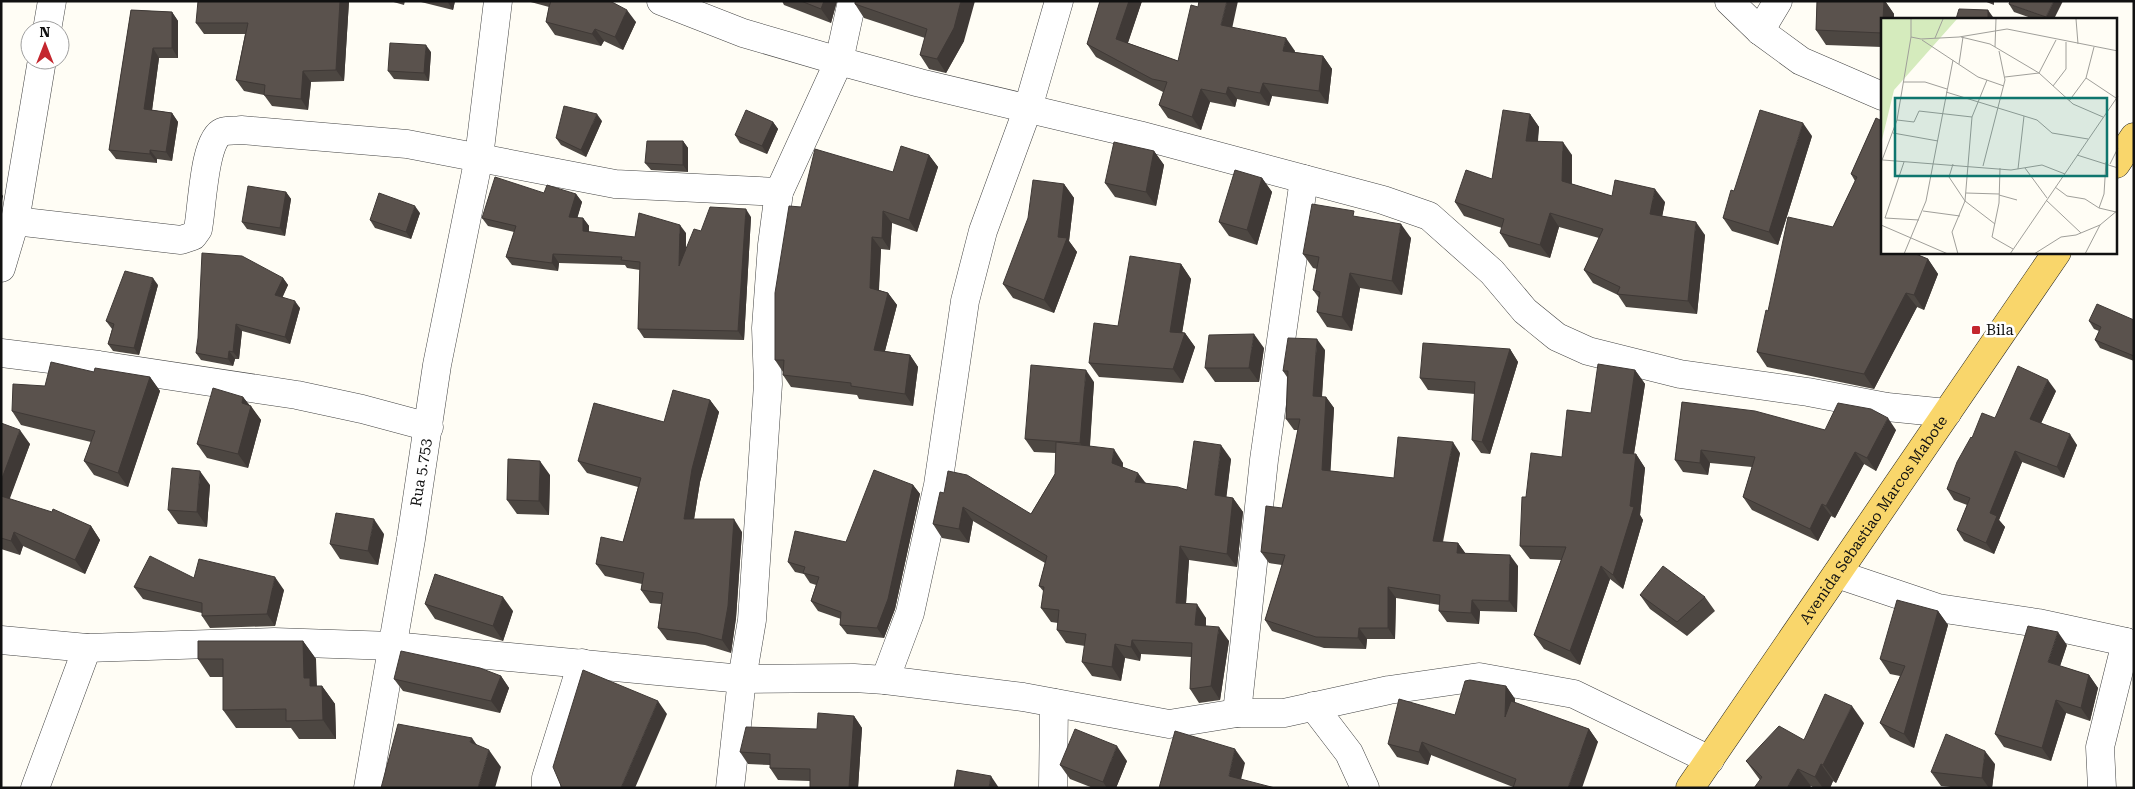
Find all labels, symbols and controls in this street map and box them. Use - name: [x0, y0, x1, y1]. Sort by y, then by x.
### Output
- inset map: [1881, 18, 2118, 254]
- north arrow: [20, 20, 70, 70]
- text: N: [40, 24, 51, 40]
- place label: Bila: [1986, 321, 2014, 339]
- marker: Bila: [1970, 324, 1982, 336]
- street label: Avenida Sebastiao Marcos Mabote: [1796, 412, 1951, 627]
- street label: Rua 5.753: [407, 437, 435, 508]

